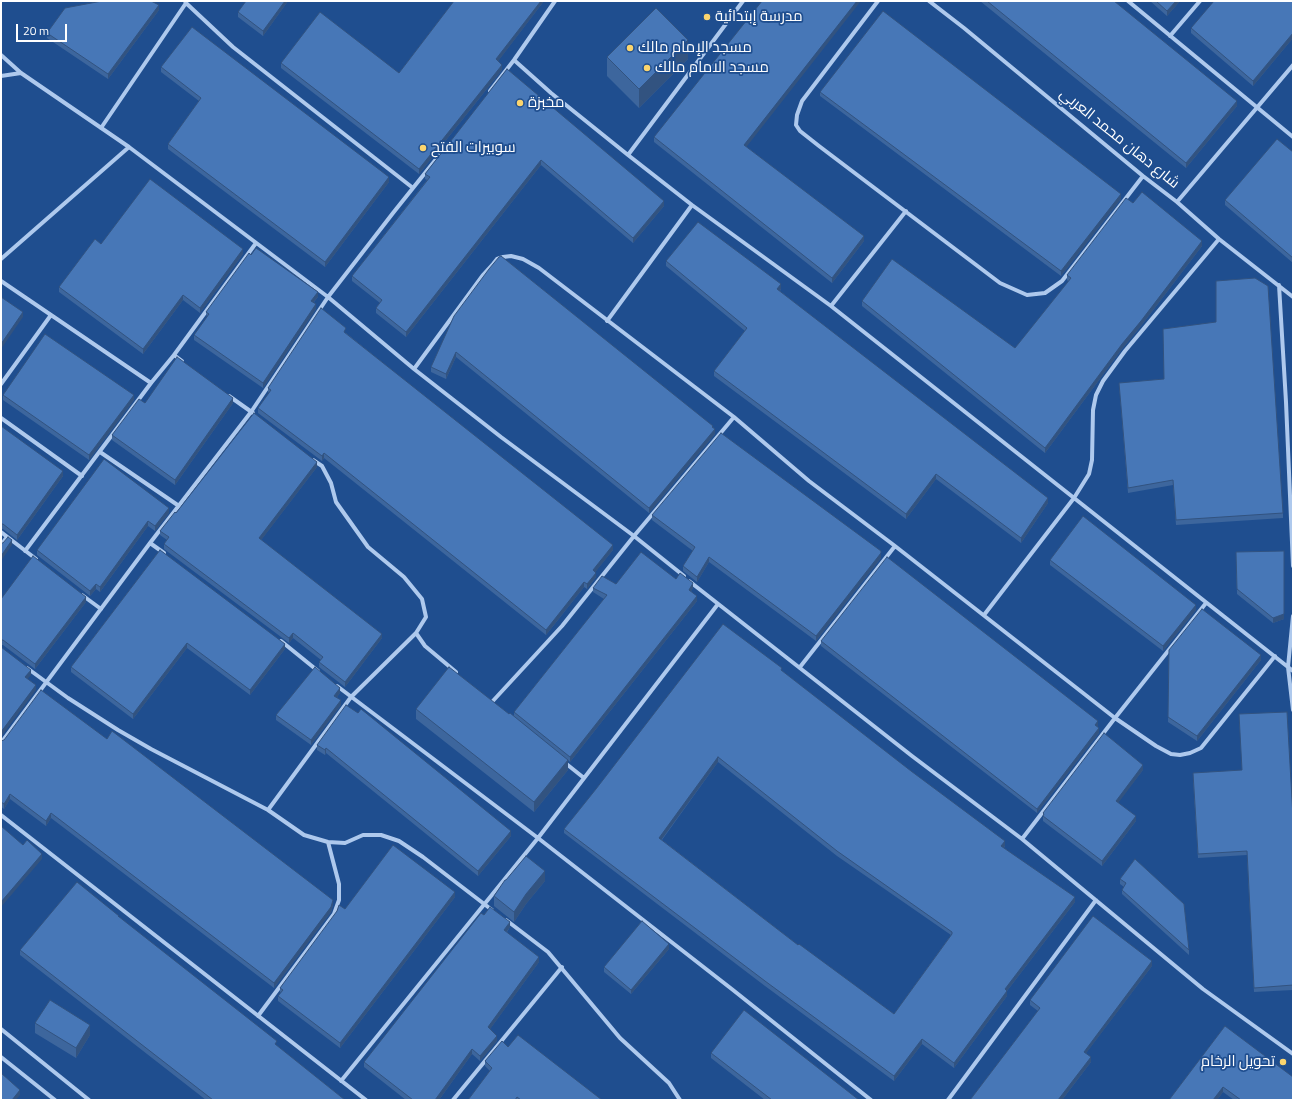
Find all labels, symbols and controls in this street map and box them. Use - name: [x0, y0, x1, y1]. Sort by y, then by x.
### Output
- place label: مدرسة إبتدائية: [715, 8, 803, 26]
- marker: مدرسة إبتدائية: [702, 12, 712, 22]
- scale bar: [18, 16, 69, 42]
- text: 20 m: [23, 21, 49, 40]
- place label: مسجد الإمام مالك: [638, 39, 752, 57]
- marker: مسجد الإمام مالك: [625, 43, 635, 53]
- place label: مسجد الامام مالك: [655, 59, 769, 77]
- marker: مسجد الامام مالك: [642, 63, 652, 73]
- street label: شارع دهان محمد العربي: [1055, 85, 1183, 193]
- place label: مخبزة: [528, 94, 564, 112]
- marker: مخبزة: [515, 98, 525, 108]
- place label: سوبيرات الفتح: [431, 139, 516, 157]
- marker: سوبيرات الفتح: [418, 143, 428, 153]
- place label: تحويل الرخام: [1201, 1053, 1275, 1071]
- marker: تحويل الرخام: [1278, 1057, 1288, 1067]

